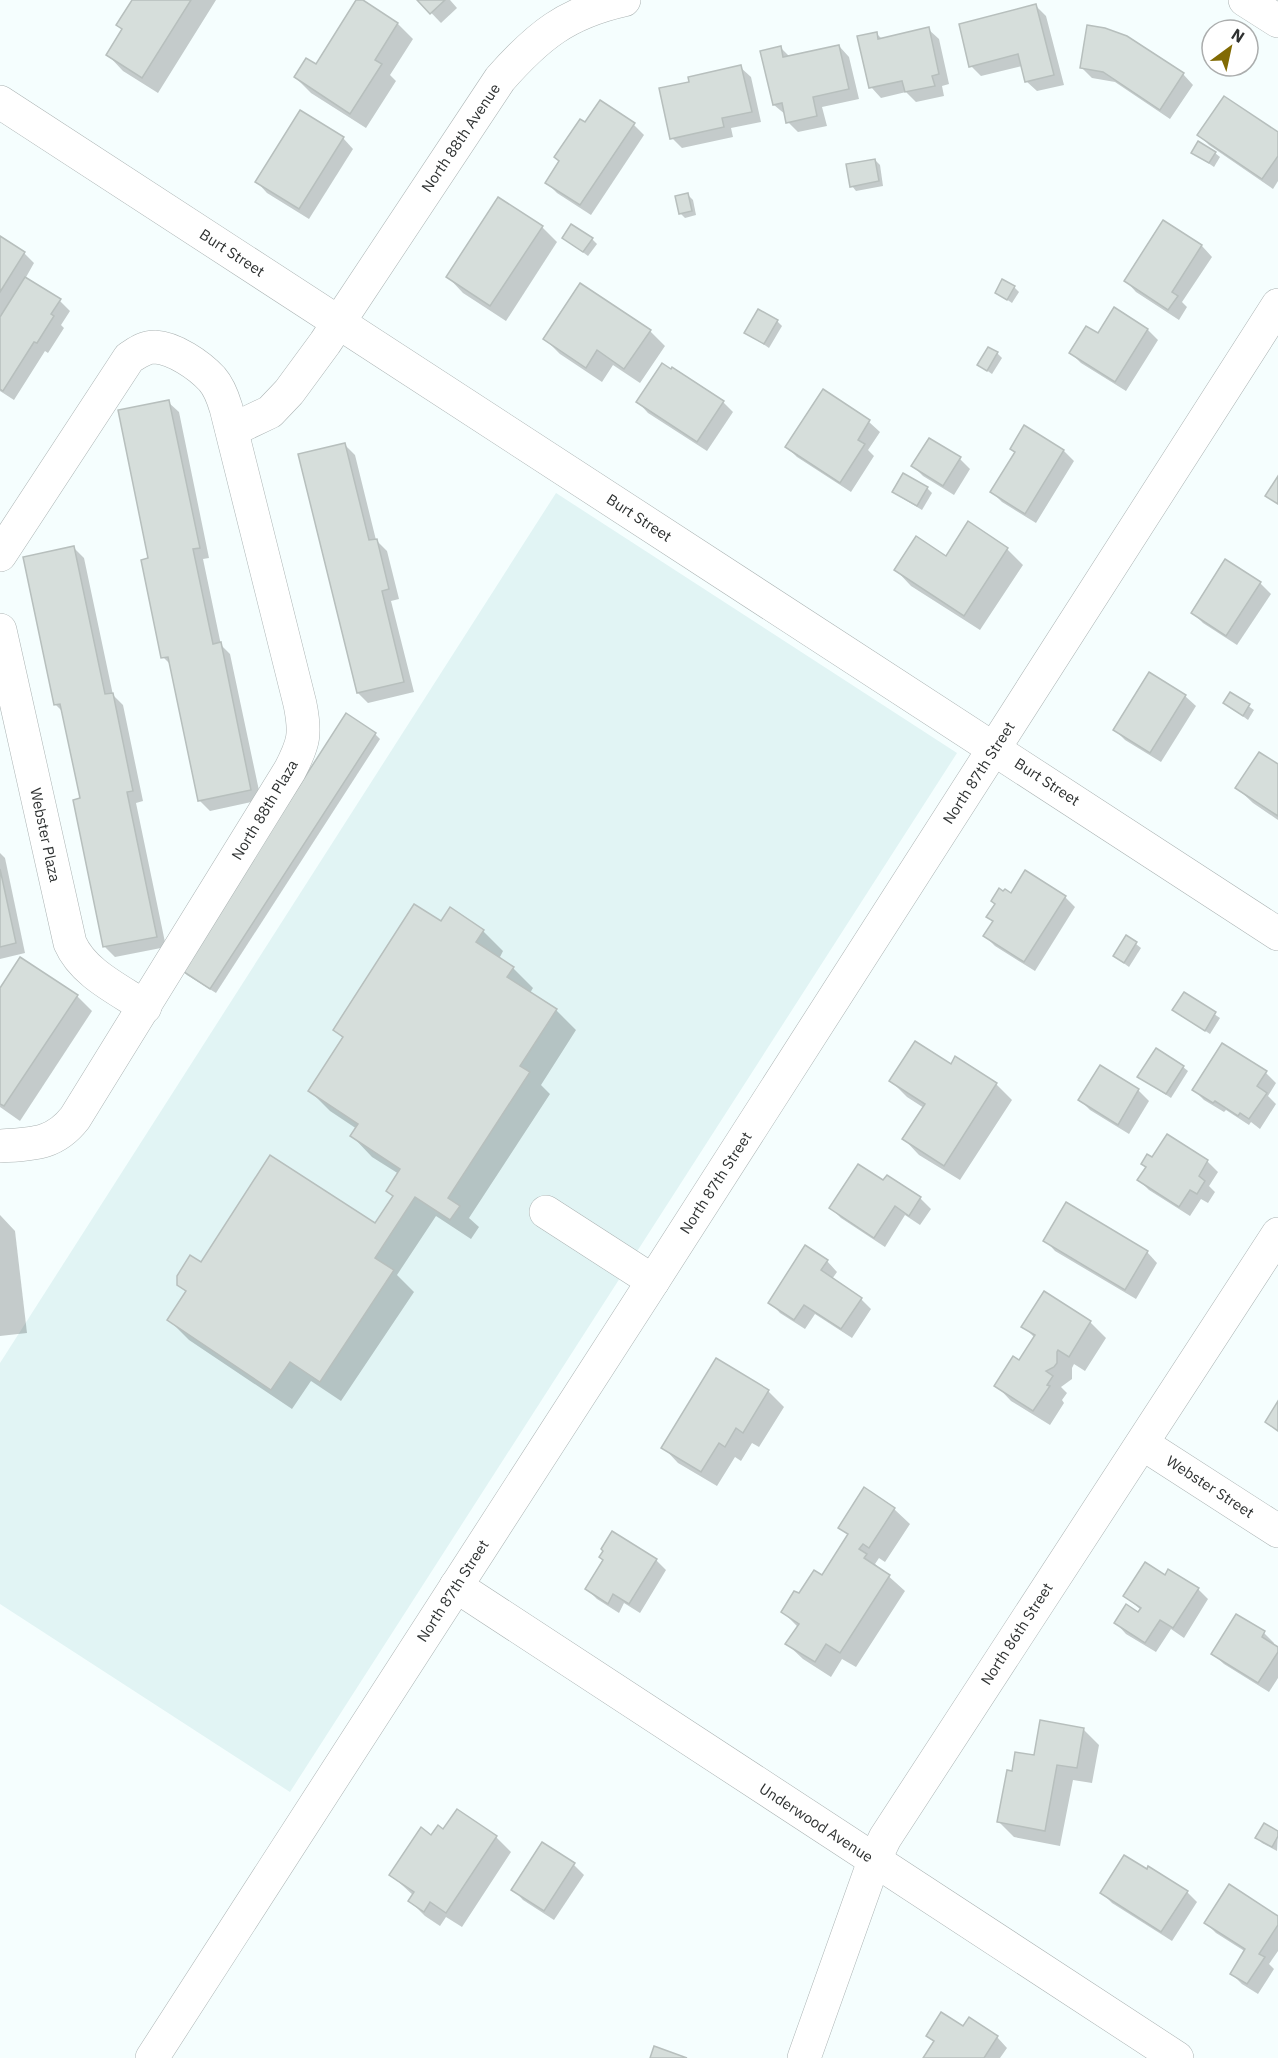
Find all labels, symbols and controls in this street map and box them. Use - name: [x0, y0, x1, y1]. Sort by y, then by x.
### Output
- north arrow: [1200, 18, 1260, 78]
- text: N: [1228, 24, 1248, 47]
- street label: North 88th Avenue: [417, 80, 504, 196]
- street label: Burt Street: [196, 225, 268, 281]
- street label: Burt Street: [603, 490, 675, 546]
- street label: North 87th Street: [938, 718, 1019, 828]
- street label: Burt Street: [1011, 754, 1083, 810]
- street label: North 88th Plaza: [227, 756, 302, 863]
- street label: Webster Plaza: [26, 786, 65, 884]
- street label: North 87th Street: [675, 1128, 756, 1238]
- street label: Webster Street: [1163, 1451, 1258, 1522]
- street label: North 87th Street: [412, 1536, 493, 1646]
- street label: North 86th Street: [976, 1579, 1057, 1689]
- street label: Underwood Avenue: [756, 1779, 877, 1866]

